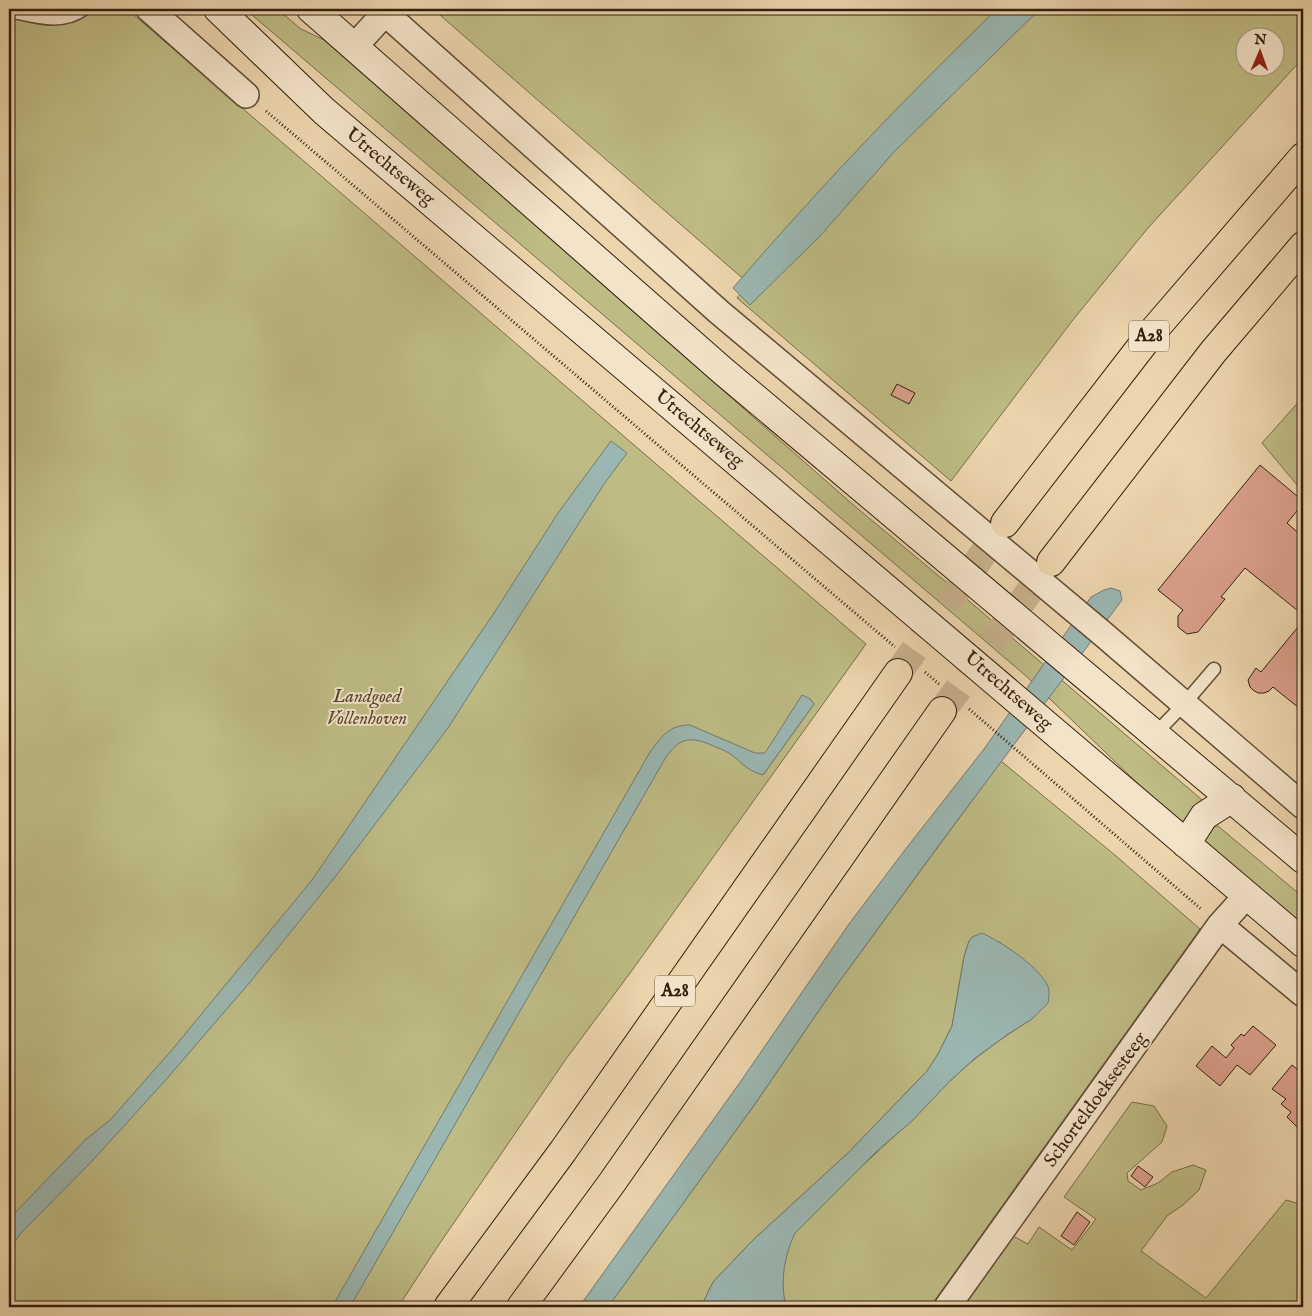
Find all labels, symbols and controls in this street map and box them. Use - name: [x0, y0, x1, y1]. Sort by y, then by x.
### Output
- north arrow: [1234, 28, 1284, 78]
- text: N: [1253, 31, 1267, 49]
- street label: Utrechtseweg: [340, 123, 440, 212]
- road number: A28: [1129, 321, 1169, 352]
- street label: Utrechtseweg: [649, 385, 749, 474]
- street label: Utrechtseweg: [959, 646, 1058, 736]
- park label: Landgoed Vollenhoven: [327, 685, 407, 731]
- road number: A28: [655, 976, 695, 1006]
- street label: Schorteldoeksesteeg: [1039, 1027, 1153, 1172]

